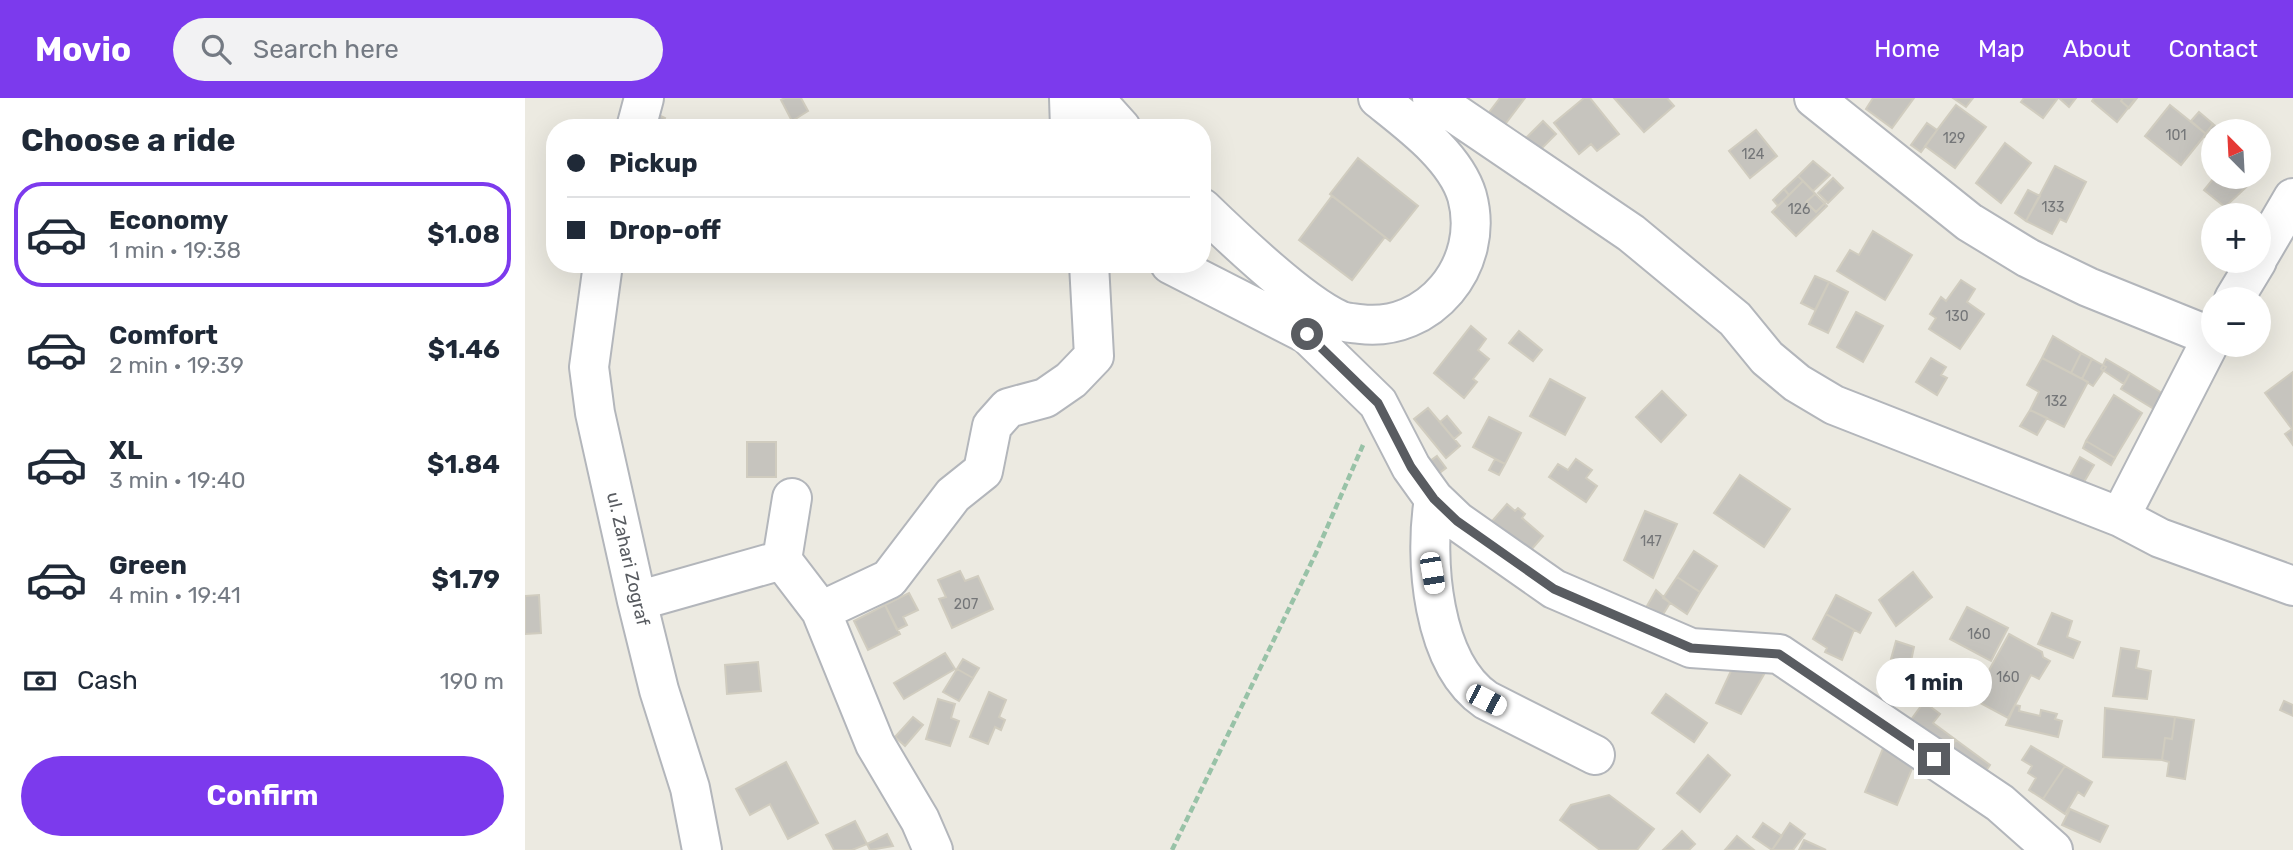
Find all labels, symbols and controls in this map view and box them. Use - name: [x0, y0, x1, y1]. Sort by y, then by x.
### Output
- search box: [173, 18, 663, 81]
- text: Movio: [35, 30, 131, 69]
- icon: search: [197, 30, 235, 68]
- text: Search here: [253, 34, 399, 65]
- text: Home: [1874, 35, 1940, 63]
- text: Map: [1978, 35, 2025, 63]
- text: About: [2063, 35, 2131, 63]
- text: Contact: [2169, 35, 2258, 63]
- north arrow: [2201, 119, 2271, 189]
- map controls: [2201, 119, 2271, 357]
- text: Choose a ride: [21, 121, 235, 159]
- house number: 101: [2166, 127, 2186, 144]
- house number: 129: [1943, 130, 1965, 147]
- house number: 124: [1742, 146, 1765, 163]
- text: Pickup: [609, 148, 698, 179]
- house number: 133: [2042, 199, 2064, 216]
- house number: 126: [1788, 201, 1810, 218]
- icon: car: [25, 203, 88, 266]
- button: +: [2201, 203, 2271, 273]
- text: Economy: [109, 205, 228, 236]
- text: Drop-off: [609, 215, 721, 246]
- text: $1.08: [427, 219, 500, 250]
- text: 1 min · 19:38: [109, 236, 241, 264]
- button: −: [2201, 287, 2271, 357]
- house number: 130: [1945, 308, 1969, 325]
- icon: car: [25, 318, 88, 381]
- route start: [1291, 318, 1323, 350]
- text: Comfort: [109, 320, 218, 351]
- text: $1.46: [428, 334, 500, 365]
- text: 2 min · 19:39: [109, 351, 244, 379]
- house number: 132: [2045, 393, 2067, 410]
- icon: car: [25, 433, 88, 496]
- text: XL: [109, 435, 142, 466]
- text: $1.84: [427, 449, 500, 480]
- text: 3 min · 19:40: [109, 466, 246, 494]
- street label: ul. Zahari Zograf: [602, 490, 654, 628]
- house number: 147: [1640, 533, 1662, 550]
- icon: car: [25, 548, 88, 611]
- text: Green: [109, 550, 187, 581]
- car: [1419, 550, 1446, 596]
- text: $1.79: [432, 564, 500, 595]
- text: 4 min · 19:41: [109, 581, 241, 609]
- house number: 207: [954, 596, 978, 613]
- house number: 160: [1967, 626, 1991, 643]
- callout: 1 min: [1876, 658, 1992, 706]
- icon: cash: [21, 662, 59, 700]
- text: Cash: [77, 665, 138, 696]
- text: 190 m: [440, 667, 504, 695]
- text: 1 min: [1905, 668, 1963, 696]
- house number: 160: [1996, 669, 2020, 686]
- car: [1463, 681, 1510, 719]
- route end: [1918, 743, 1950, 775]
- button: Confirm: [21, 756, 504, 836]

